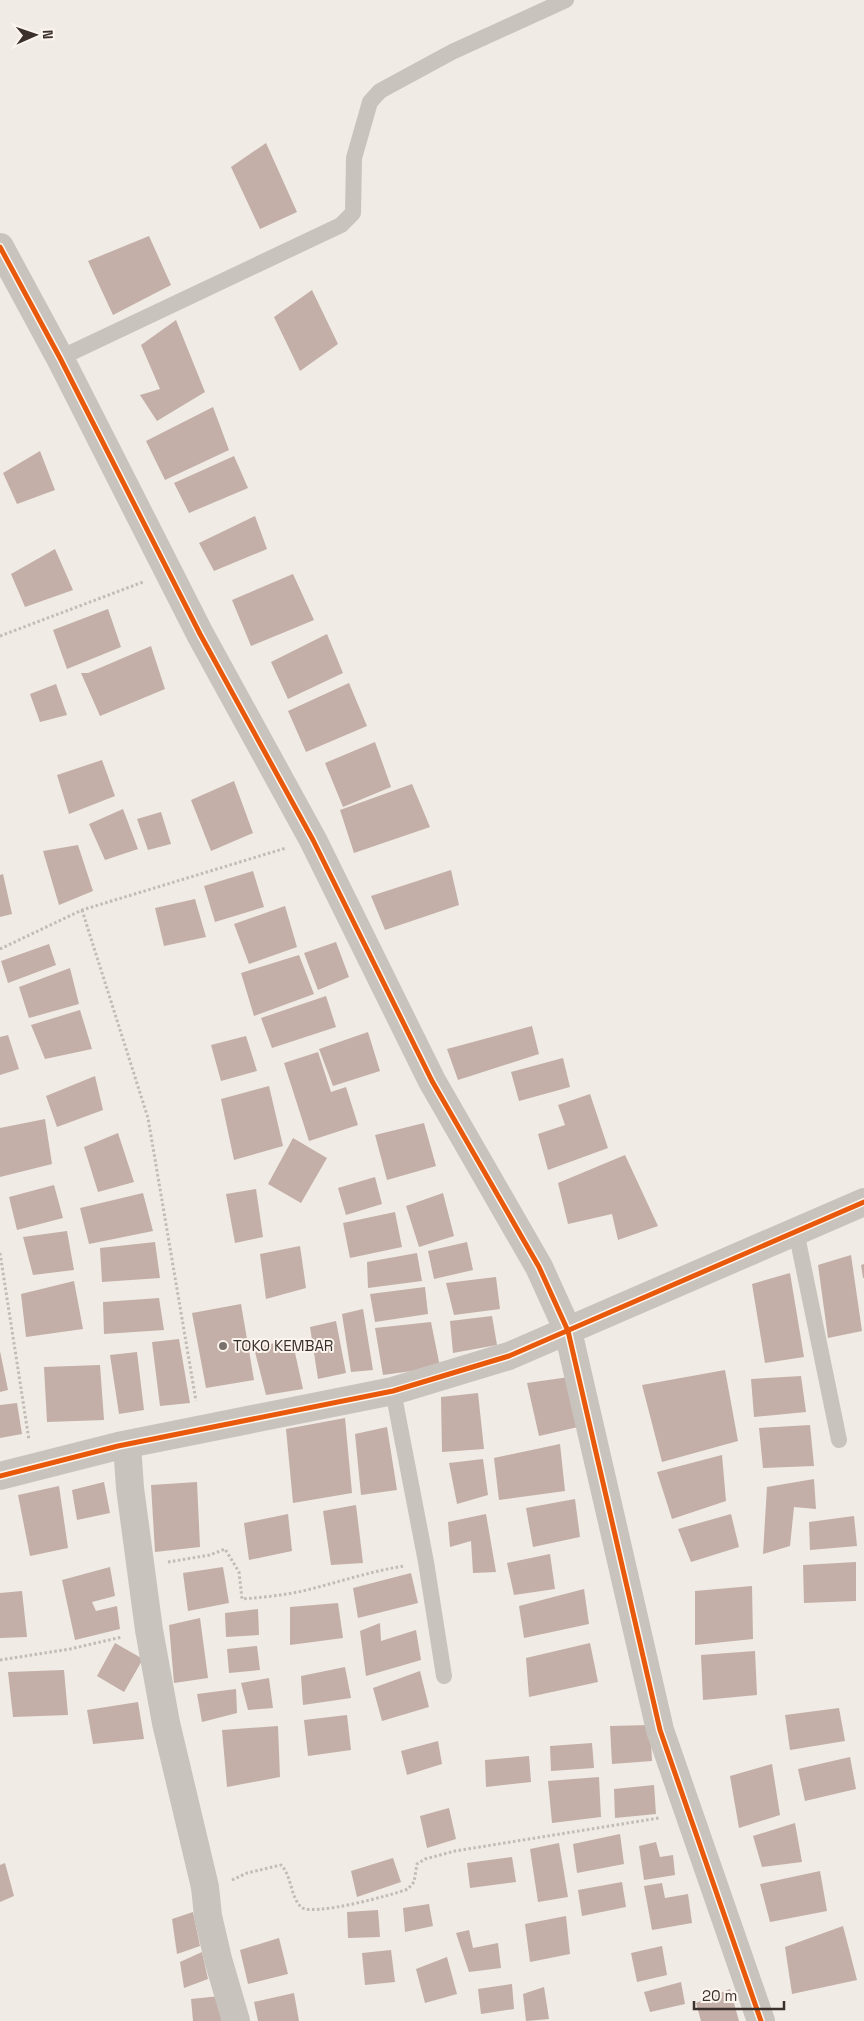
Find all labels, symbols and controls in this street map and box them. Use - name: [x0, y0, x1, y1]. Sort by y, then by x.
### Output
- north arrow: [10, 10, 60, 60]
- text: N: [39, 30, 57, 40]
- place label: TOKO KEMBAR: [233, 1336, 333, 1355]
- marker: TOKO KEMBAR: [217, 1340, 229, 1352]
- scale bar: [694, 1978, 784, 2010]
- text: 20 m: [702, 1986, 737, 2005]

